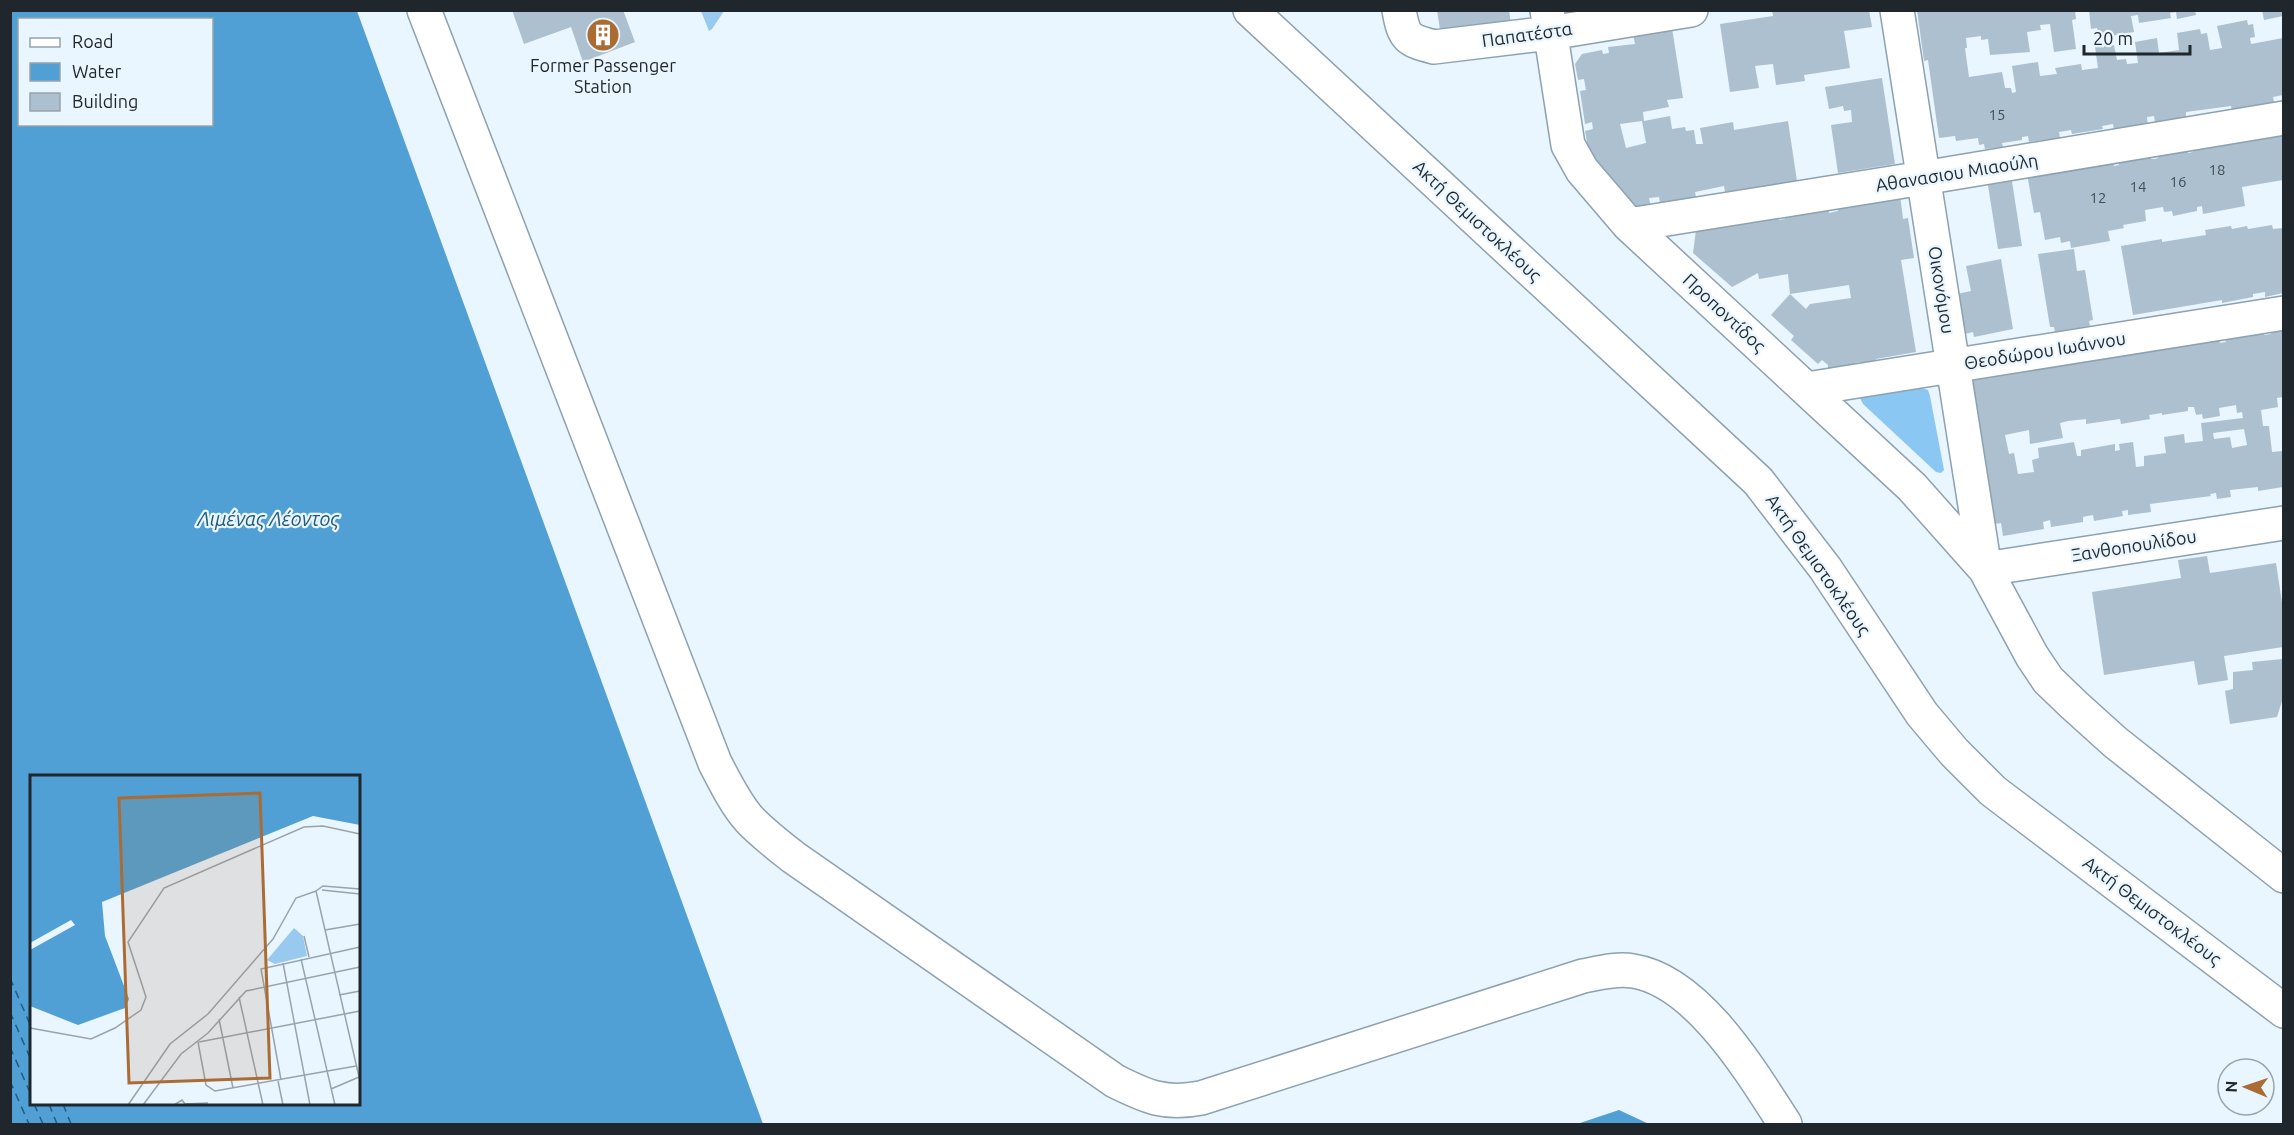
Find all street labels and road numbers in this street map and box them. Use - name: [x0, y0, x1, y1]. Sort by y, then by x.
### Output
- street label: Παπατέστα: [1480, 18, 1574, 50]
- street label: Αθανασιου Μιαούλη: [1874, 149, 2039, 195]
- street label: Ακτή Θεμιστοκλέους: [1409, 156, 1546, 285]
- street label: Οικονόμου: [1925, 245, 1959, 335]
- street label: Προποντίδος: [1679, 269, 1770, 356]
- street label: Θεοδώρου Ιωάννου: [1963, 327, 2127, 373]
- street label: Ακτή Θεμιστοκλέους: [1762, 490, 1875, 639]
- street label: Ξανθοπουλίδου: [2070, 525, 2198, 565]
- street label: Ακτή Θεμιστοκλέους: [2079, 852, 2226, 969]

